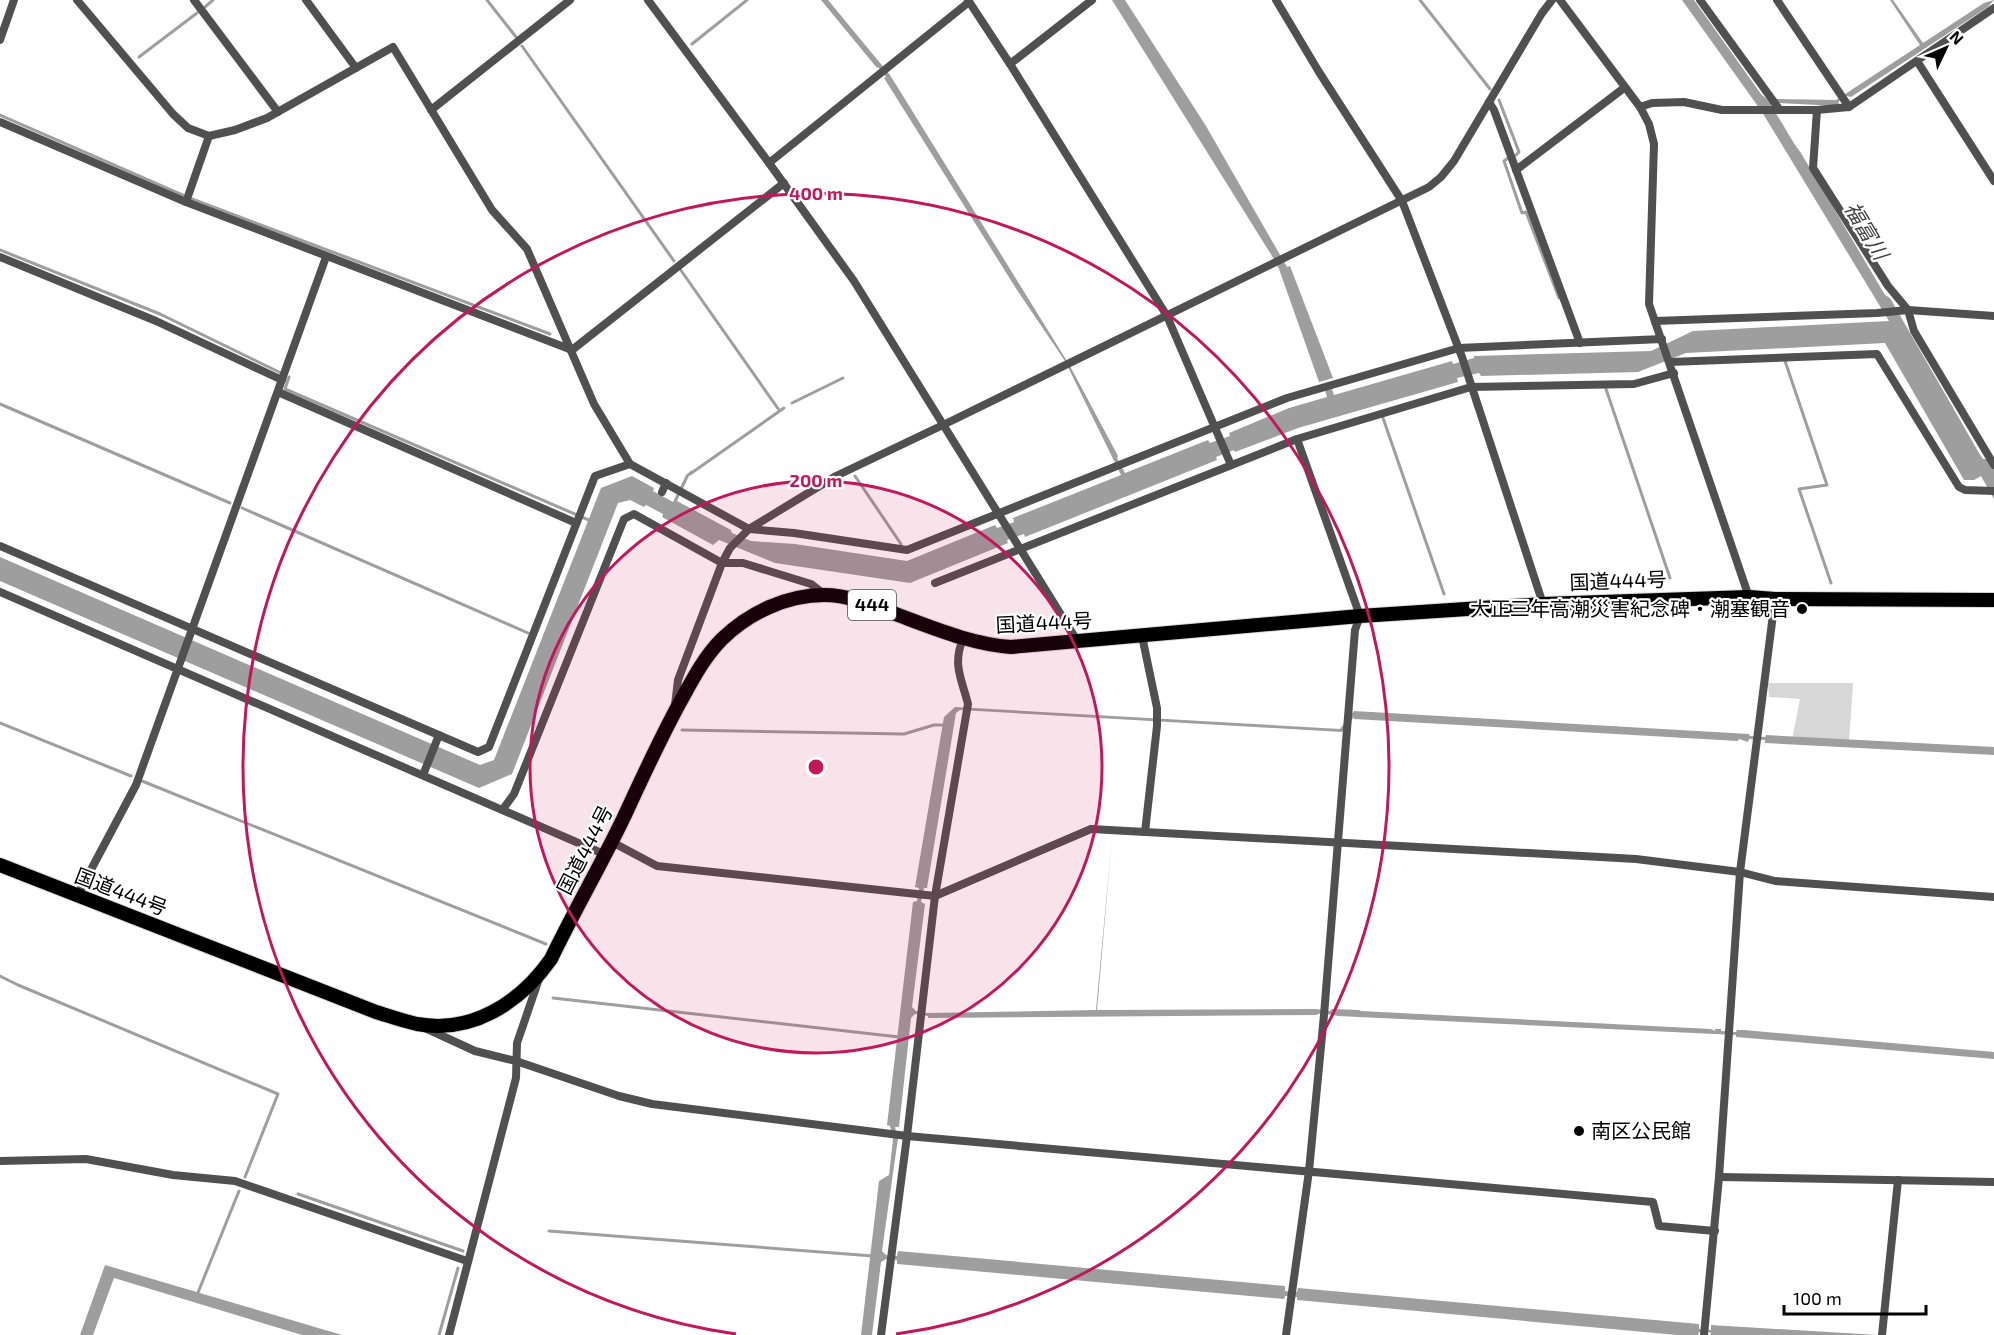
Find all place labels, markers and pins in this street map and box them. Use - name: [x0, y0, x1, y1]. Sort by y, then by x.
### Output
- place label: 大正三年高潮災害紀念碑・潮塞観音: [1470, 596, 1790, 620]
- marker: 大正三年高潮災害紀念碑・潮塞観音: [1795, 602, 1809, 616]
- centre of rings: [806, 757, 826, 777]
- place label: 南区公民館: [1591, 1118, 1691, 1142]
- marker: 南区公民館: [1572, 1124, 1586, 1138]

